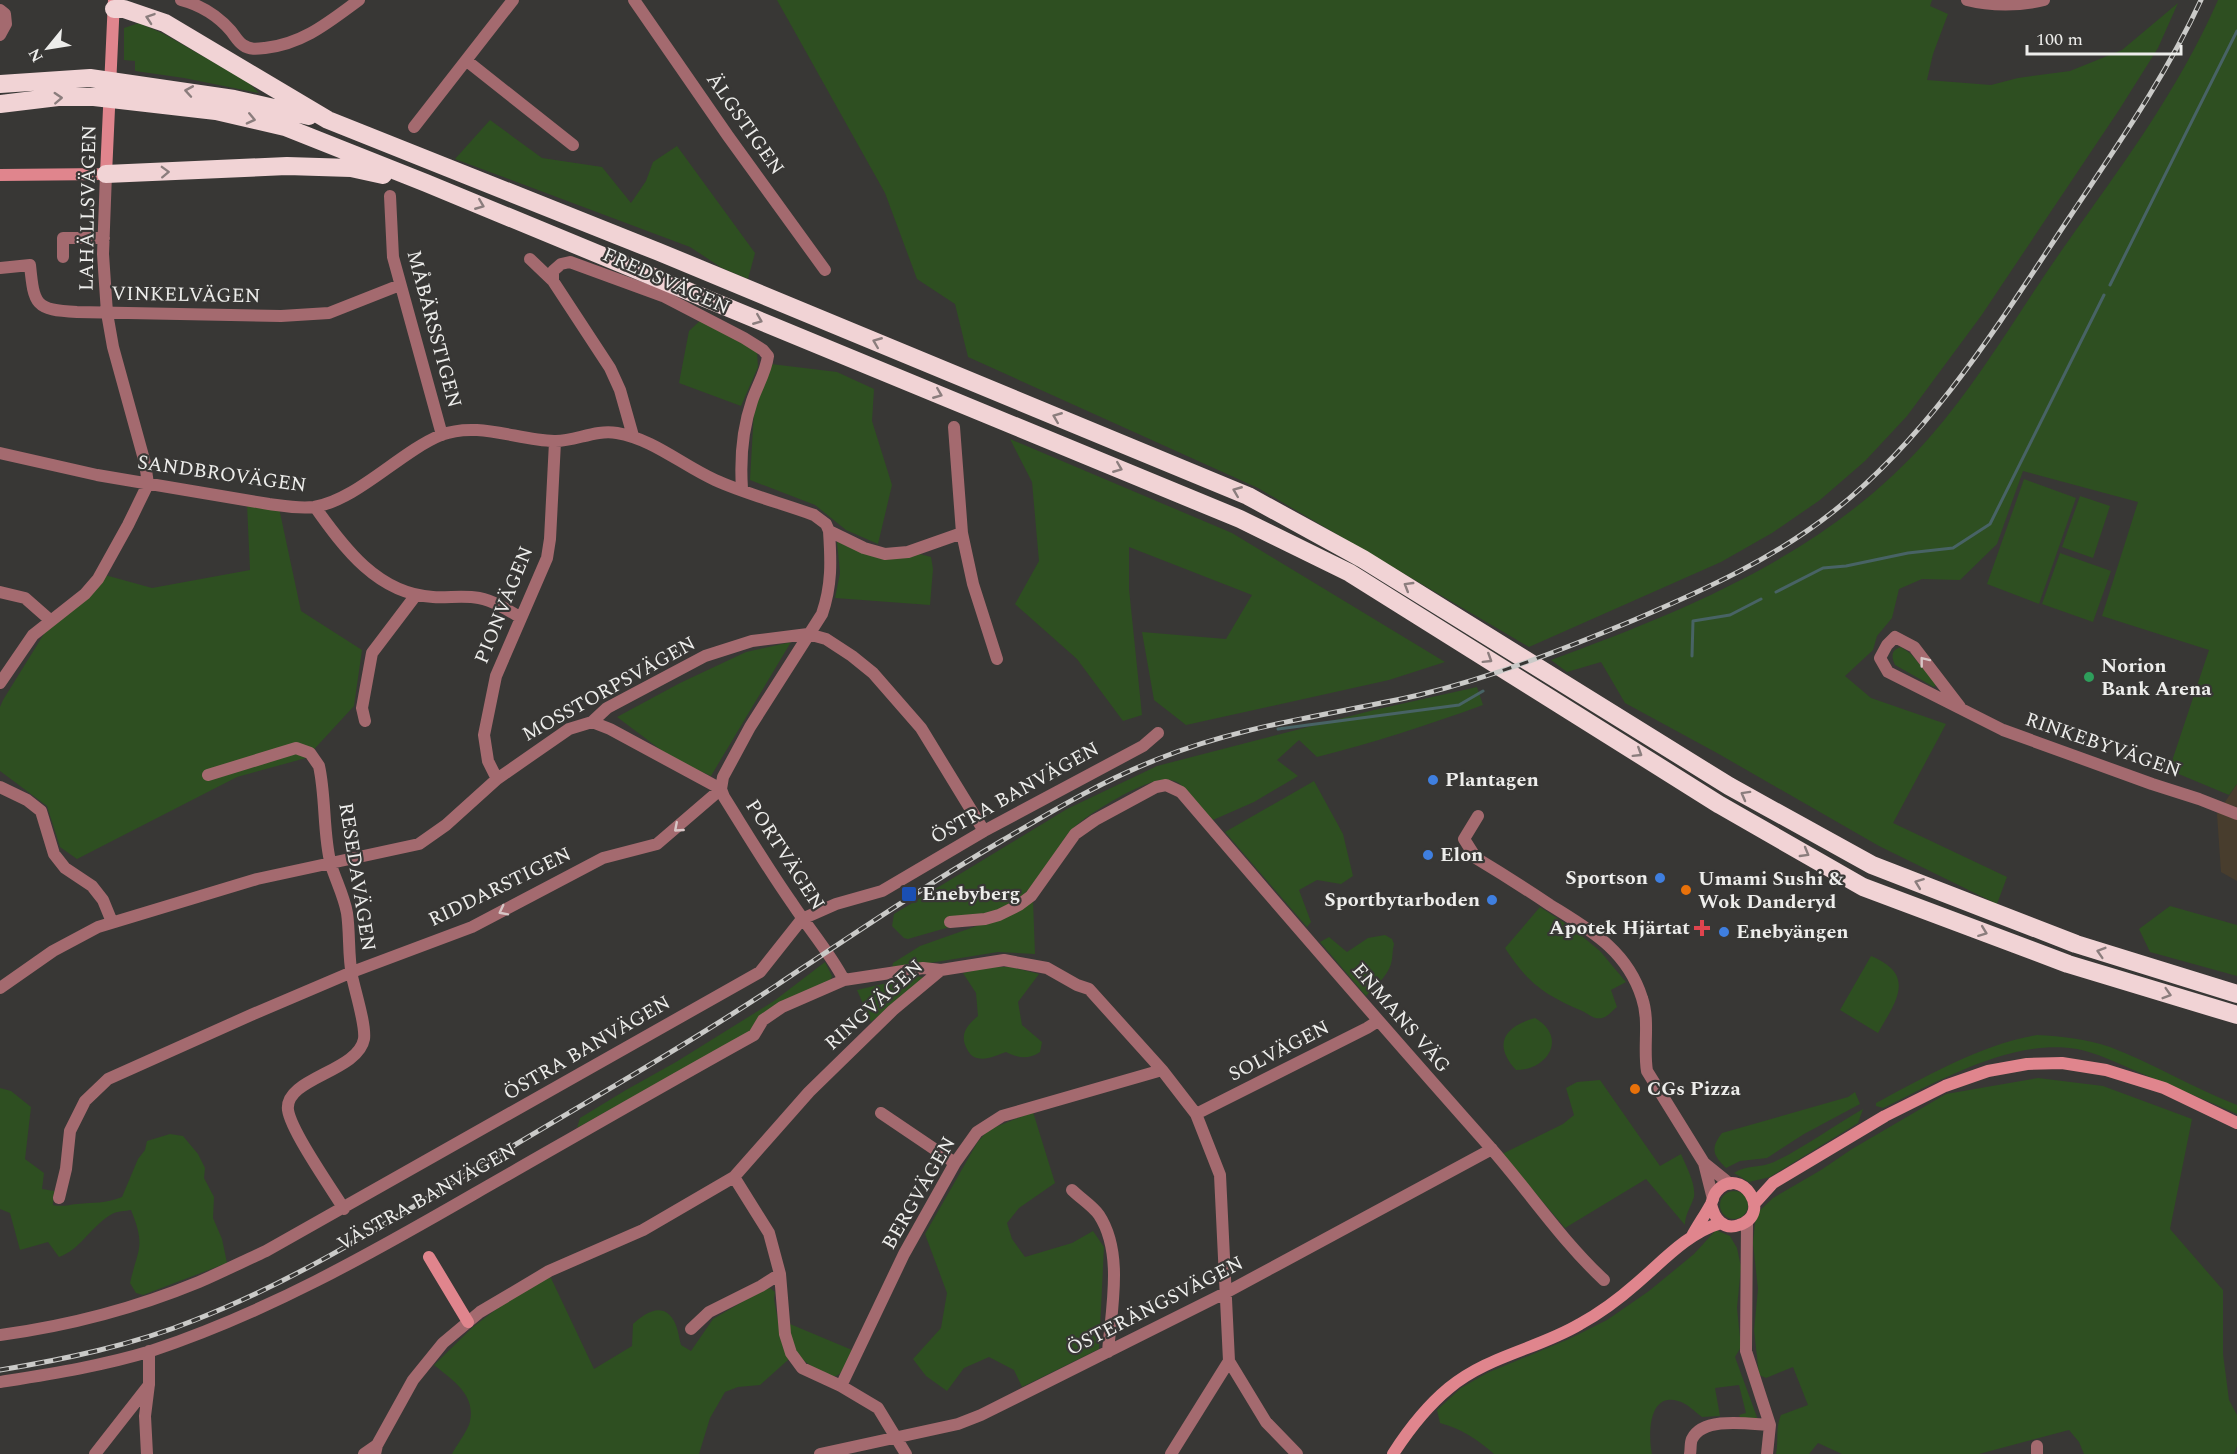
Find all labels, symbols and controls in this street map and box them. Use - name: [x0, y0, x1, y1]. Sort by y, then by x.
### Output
- one-way arrow: [145, 13, 156, 26]
- north arrow: [18, 18, 78, 78]
- scale bar: [2027, 18, 2182, 56]
- text: 100 m: [2036, 26, 2083, 53]
- text: N: [22, 43, 50, 67]
- street label: ÄLGSTIGEN: [699, 67, 791, 181]
- one-way arrow: [184, 85, 194, 97]
- one-way arrow: [54, 91, 63, 104]
- one-way arrow: [246, 112, 256, 125]
- street label: LAHÄLLSVÄGEN: [72, 125, 104, 291]
- one-way arrow: [160, 166, 169, 178]
- one-way arrow: [474, 198, 485, 210]
- street label: FREDSVÄGEN: [597, 240, 735, 322]
- street label: MÅBÄRSSTIGEN: [399, 247, 469, 411]
- street label: VINKELVÄGEN: [111, 279, 261, 311]
- one-way arrow: [751, 313, 762, 325]
- one-way arrow: [872, 337, 883, 349]
- one-way arrow: [932, 387, 943, 399]
- one-way arrow: [1053, 412, 1064, 424]
- street label: SANDBROVÄGEN: [135, 447, 309, 501]
- one-way arrow: [1112, 461, 1123, 473]
- one-way arrow: [1233, 486, 1244, 498]
- street label: PIONVÄGEN: [467, 542, 541, 668]
- one-way arrow: [1404, 582, 1414, 594]
- street label: MOSSTORPSVÄGEN: [517, 629, 701, 749]
- place label: Norion Bank Arena: [2101, 651, 2212, 704]
- one-way arrow: [1481, 652, 1492, 663]
- one-way arrow: [1920, 656, 1931, 667]
- marker: Norion Bank Arena: [2082, 670, 2096, 684]
- street label: RINKEBYVÄGEN: [2021, 704, 2185, 786]
- street label: ÖSTRA BANVÄGEN: [925, 734, 1105, 852]
- one-way arrow: [1631, 746, 1642, 757]
- place label: Plantagen: [1445, 765, 1539, 795]
- marker: Plantagen: [1426, 773, 1440, 787]
- one-way arrow: [1741, 791, 1751, 802]
- street label: PORTVÄGEN: [738, 793, 832, 917]
- street label: RESEDAVÄGEN: [330, 800, 384, 954]
- one-way arrow: [674, 821, 684, 832]
- street label: RIDDARSTIGEN: [423, 839, 577, 935]
- place label: Elon: [1440, 840, 1483, 870]
- one-way arrow: [1799, 846, 1809, 858]
- marker: Elon: [1421, 848, 1435, 862]
- place label: Sportson: [1565, 863, 1648, 893]
- place label: Umami Sushi & Wok Danderyd: [1698, 864, 1844, 917]
- marker: Sportson: [1653, 871, 1667, 885]
- one-way arrow: [1914, 878, 1925, 890]
- place label: Enebyberg: [922, 879, 1020, 909]
- marker: Umami Sushi & Wok Danderyd: [1679, 883, 1693, 897]
- marker: Enebyberg: [900, 885, 918, 903]
- place label: Sportbytarboden: [1324, 885, 1480, 915]
- marker: Sportbytarboden: [1485, 893, 1499, 907]
- one-way arrow: [499, 903, 510, 915]
- place label: Apotek Hjärtat: [1549, 913, 1690, 943]
- place label: Enebyängen: [1736, 917, 1849, 947]
- marker: Apotek Hjärtat: [1695, 921, 1709, 935]
- marker: Enebyängen: [1717, 925, 1731, 939]
- one-way arrow: [1976, 925, 1987, 937]
- one-way arrow: [2096, 947, 2107, 959]
- street label: RINGVÄGEN: [818, 952, 930, 1058]
- street label: ENMANS VÄG: [1344, 956, 1458, 1080]
- one-way arrow: [2161, 987, 2172, 999]
- street label: ÖSTRA BANVÄGEN: [498, 988, 676, 1108]
- street label: SOLVÄGEN: [1223, 1013, 1335, 1089]
- place label: CGs Pizza: [1647, 1074, 1741, 1104]
- marker: CGs Pizza: [1628, 1082, 1642, 1096]
- street label: BERGVÄGEN: [874, 1131, 964, 1255]
- street label: VÄSTRA BANVÄGEN: [332, 1135, 522, 1259]
- street label: ÖSTERÄNGSVÄGEN: [1061, 1248, 1249, 1364]

